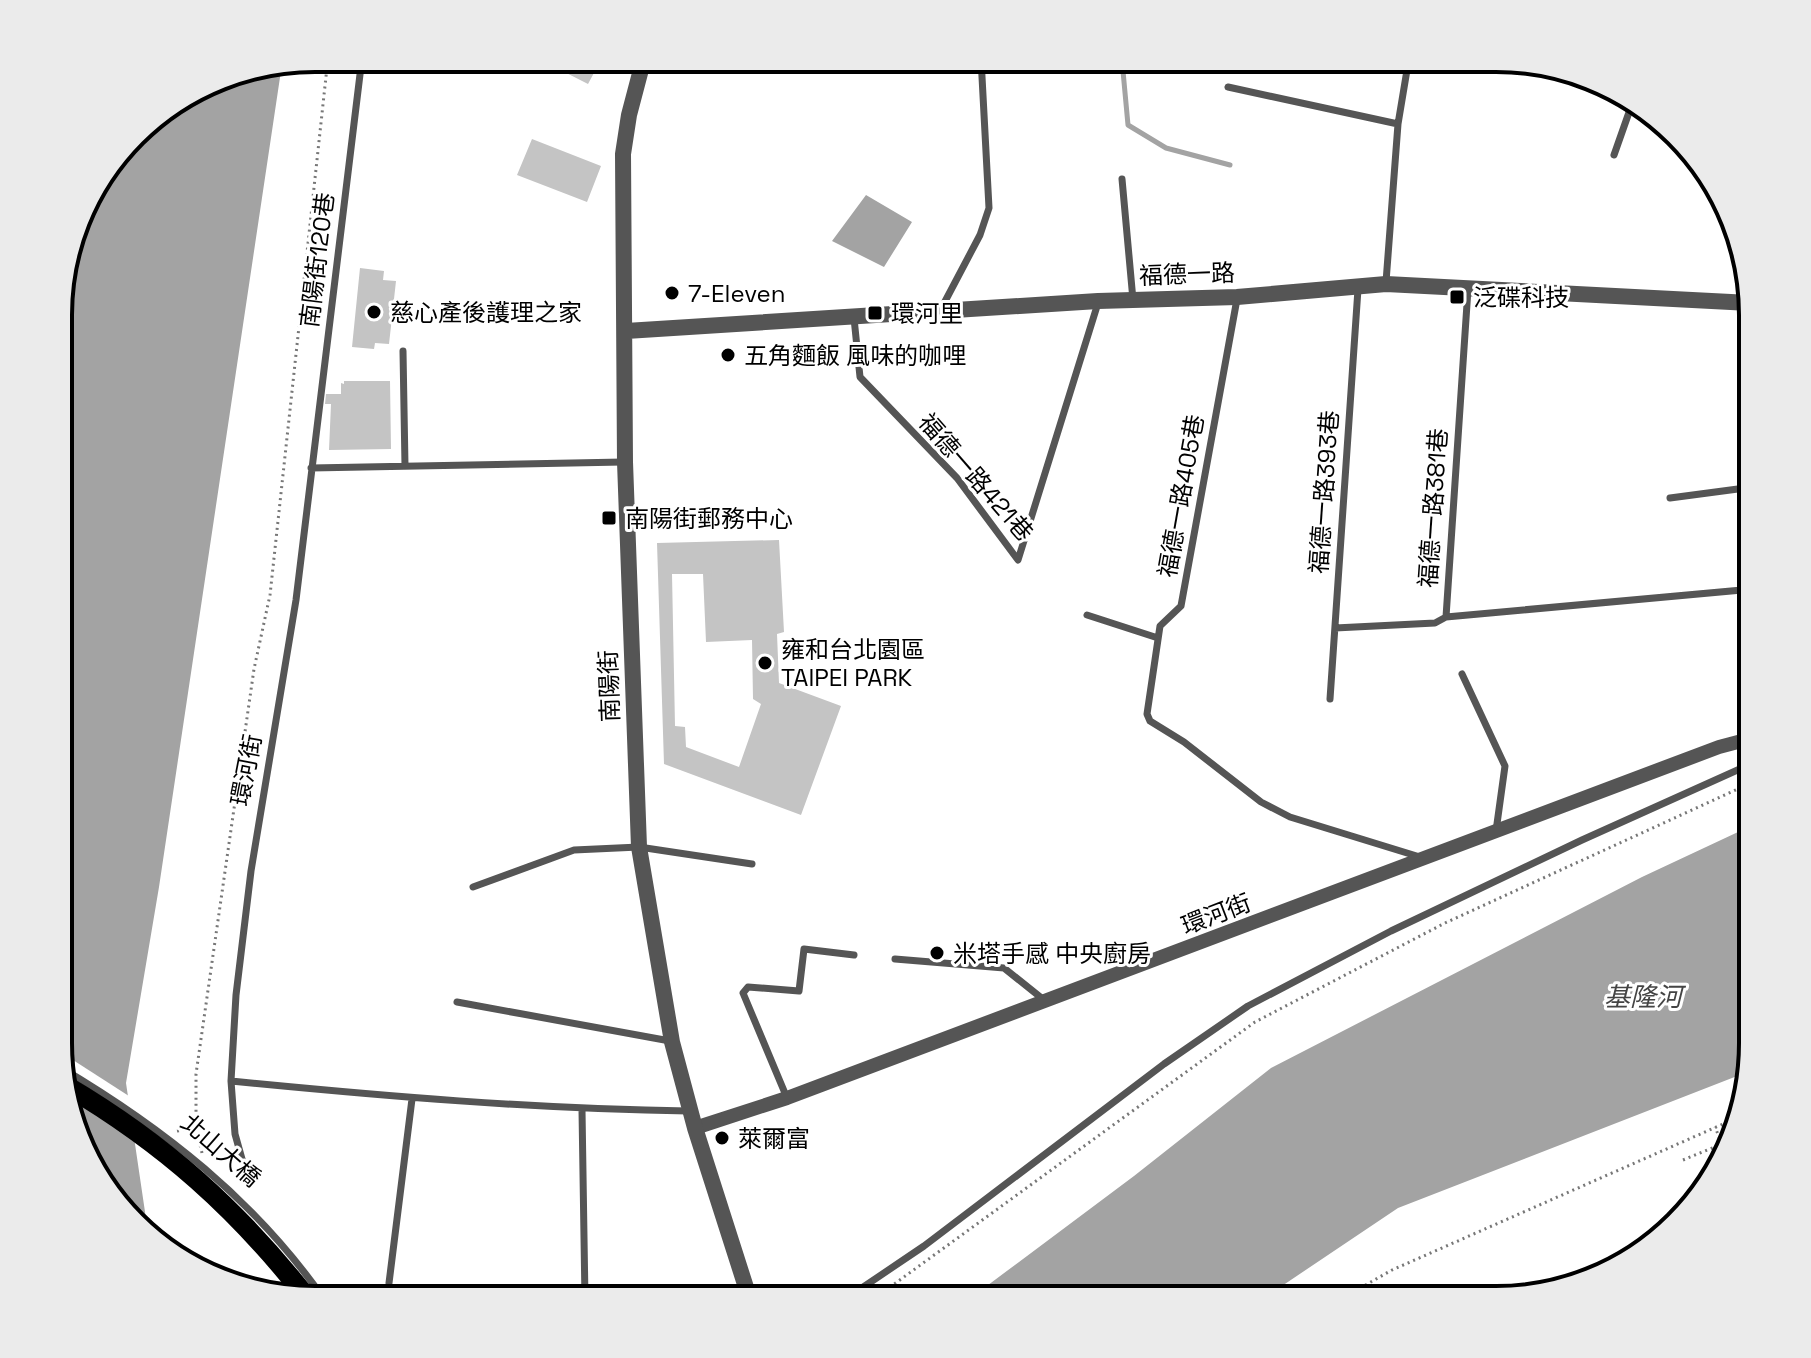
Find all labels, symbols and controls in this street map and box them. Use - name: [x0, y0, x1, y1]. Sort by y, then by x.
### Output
- street label: 南陽街120巷: [293, 191, 341, 329]
- street label: 福德一路: [1138, 257, 1236, 291]
- place label: 7-Eleven: [688, 278, 786, 309]
- place label: 泛碟科技: [1473, 282, 1569, 313]
- marker: 7-Eleven: [663, 284, 681, 302]
- marker: 泛碟科技: [1448, 288, 1466, 306]
- place label: 慈心產後護理之家: [390, 297, 582, 328]
- place label: 環河里: [891, 298, 963, 329]
- marker: 慈心產後護理之家: [365, 303, 383, 321]
- marker: 環河里: [866, 304, 884, 322]
- place label: 五角麵飯 風味的咖哩: [744, 340, 966, 371]
- marker: 五角麵飯 風味的咖哩: [719, 346, 737, 364]
- street label: 福德一路421巷: [912, 407, 1040, 547]
- street label: 福德一路393巷: [1303, 409, 1345, 575]
- street label: 福德一路405巷: [1151, 412, 1211, 580]
- street label: 福德一路381巷: [1412, 427, 1454, 589]
- place label: 南陽街郵務中心: [625, 503, 793, 534]
- marker: 南陽街郵務中心: [600, 509, 618, 527]
- place label: 雍和台北園區 TAIPEI PARK: [781, 634, 925, 693]
- street label: 南陽街: [592, 649, 626, 723]
- marker: 雍和台北園區 TAIPEI PARK: [756, 654, 774, 672]
- street label: 環河街: [224, 732, 268, 808]
- street label: 環河街: [1177, 887, 1255, 941]
- place label: 米塔手感 中央廚房: [953, 938, 1151, 969]
- marker: 米塔手感 中央廚房: [928, 944, 946, 962]
- water label: 基隆河: [1604, 980, 1687, 1014]
- street label: 北山大橋: [175, 1107, 267, 1193]
- place label: 萊爾富: [738, 1123, 810, 1154]
- marker: 萊爾富: [713, 1129, 731, 1147]

